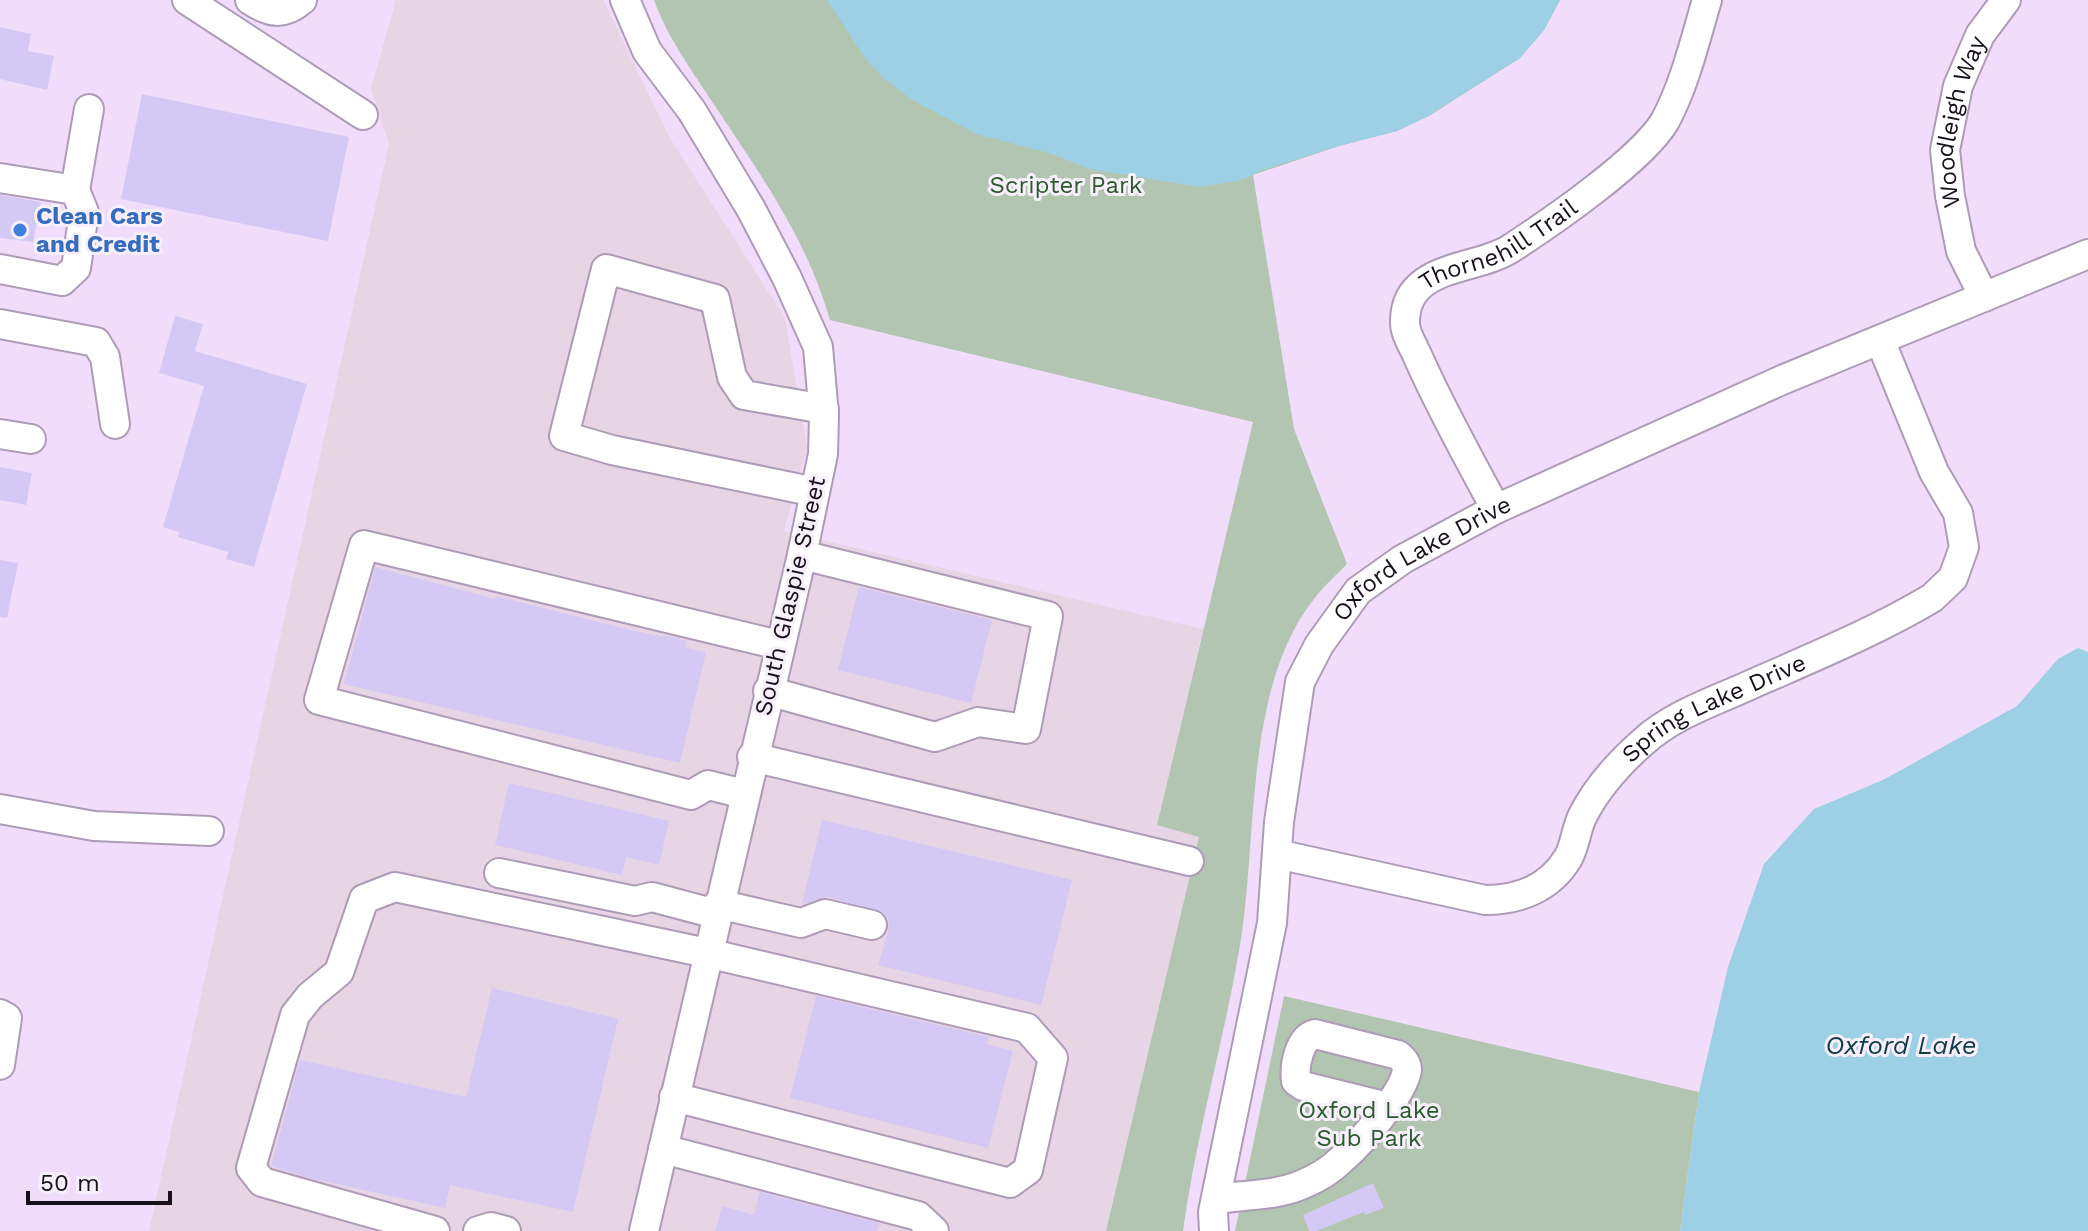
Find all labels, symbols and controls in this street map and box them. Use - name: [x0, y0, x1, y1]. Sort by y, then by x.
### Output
- street label: Woodleigh Way: [1930, 31, 1992, 210]
- park label: Scripter Park: [990, 171, 1143, 199]
- street label: Thornehill Trail: [1414, 193, 1583, 296]
- place label: Clean Cars and Credit: [36, 202, 163, 258]
- marker: Clean Cars and Credit: [11, 221, 29, 239]
- street label: South Glaspie Street: [749, 474, 831, 718]
- street label: Oxford Lake Drive: [1327, 490, 1515, 627]
- street label: Spring Lake Drive: [1616, 648, 1810, 768]
- water label: Oxford Lake: [1825, 1030, 1977, 1060]
- park label: Oxford Lake Sub Park: [1298, 1096, 1440, 1152]
- scale bar: [28, 1155, 170, 1205]
- text: 50 m: [40, 1169, 100, 1197]

